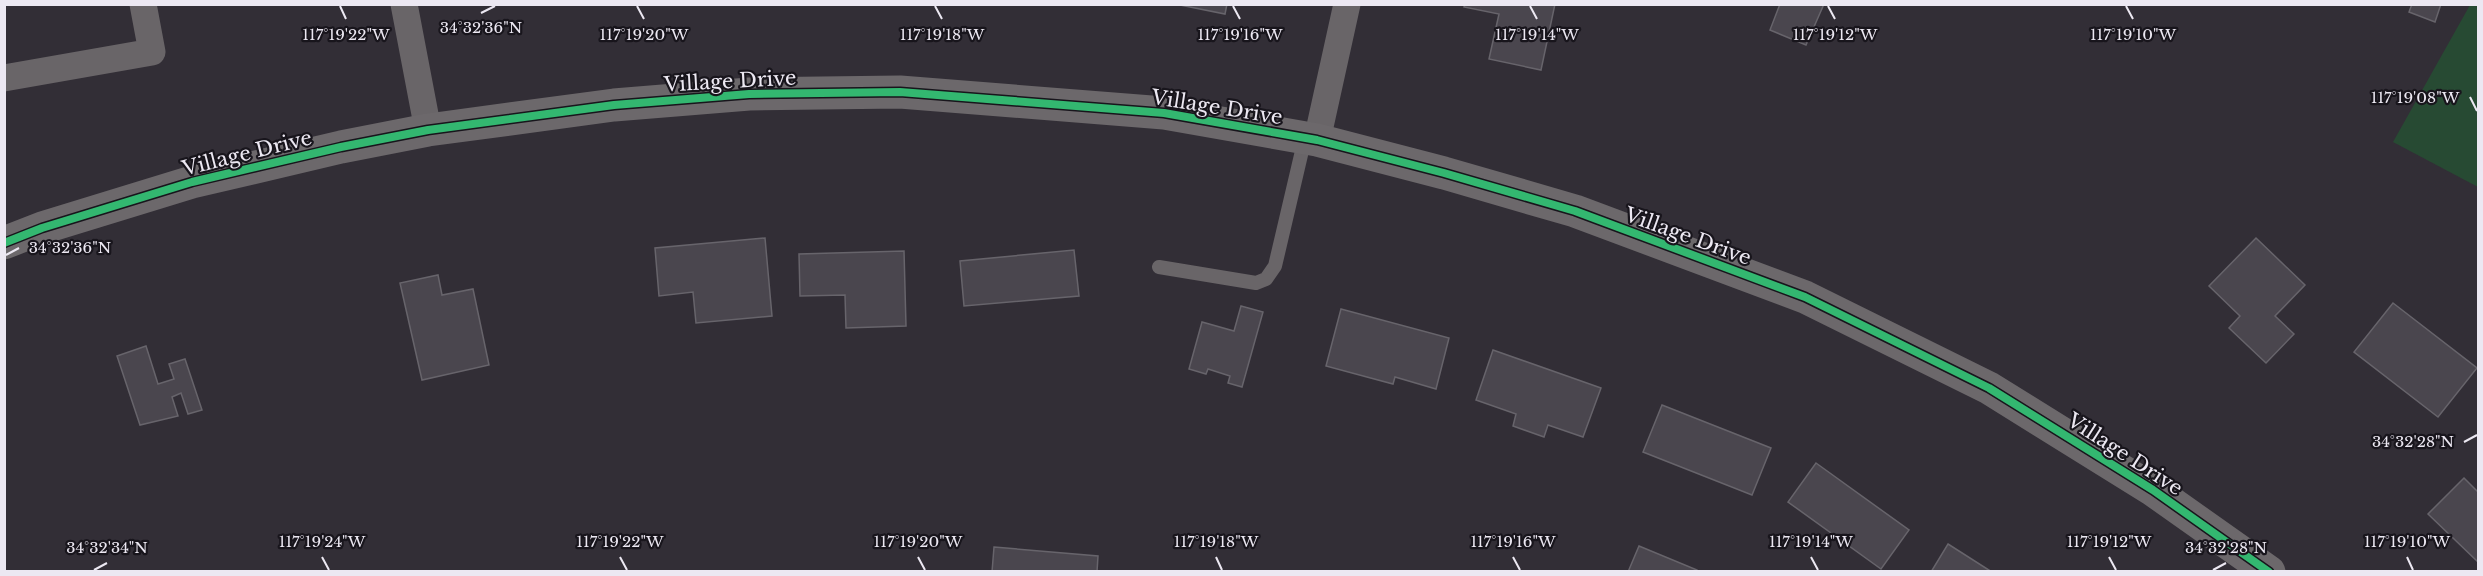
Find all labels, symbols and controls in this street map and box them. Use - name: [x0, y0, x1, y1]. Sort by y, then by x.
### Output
- text: 34°32'36"N: [440, 18, 522, 37]
- text: 117°19'22"W: [302, 25, 390, 44]
- text: 117°19'20"W: [600, 25, 689, 44]
- text: 117°19'18"W: [900, 25, 985, 44]
- text: 117°19'16"W: [1197, 25, 1283, 44]
- text: 117°19'14"W: [1495, 25, 1579, 44]
- text: 117°19'12"W: [1793, 25, 1878, 44]
- text: 117°19'10"W: [2090, 25, 2176, 44]
- street label: Village Drive: [662, 66, 797, 97]
- street label: Village Drive: [1149, 85, 1284, 129]
- text: 117°19'08"W: [2371, 88, 2460, 107]
- street label: Village Drive: [179, 125, 314, 181]
- street label: Village Drive: [1621, 202, 1754, 270]
- text: 34°32'36"N: [29, 238, 111, 257]
- street label: Village Drive: [2062, 407, 2187, 500]
- text: 34°32'28"N: [2372, 432, 2454, 451]
- text: 117°19'24"W: [279, 532, 366, 551]
- text: 117°19'22"W: [576, 532, 664, 551]
- text: 117°19'20"W: [874, 532, 963, 551]
- text: 117°19'18"W: [1174, 532, 1259, 551]
- text: 117°19'16"W: [1470, 532, 1556, 551]
- text: 117°19'14"W: [1769, 532, 1853, 551]
- text: 117°19'12"W: [2067, 532, 2152, 551]
- text: 117°19'10"W: [2364, 532, 2450, 551]
- text: 34°32'34"N: [66, 538, 148, 557]
- text: 34°32'28"N: [2185, 538, 2267, 557]

